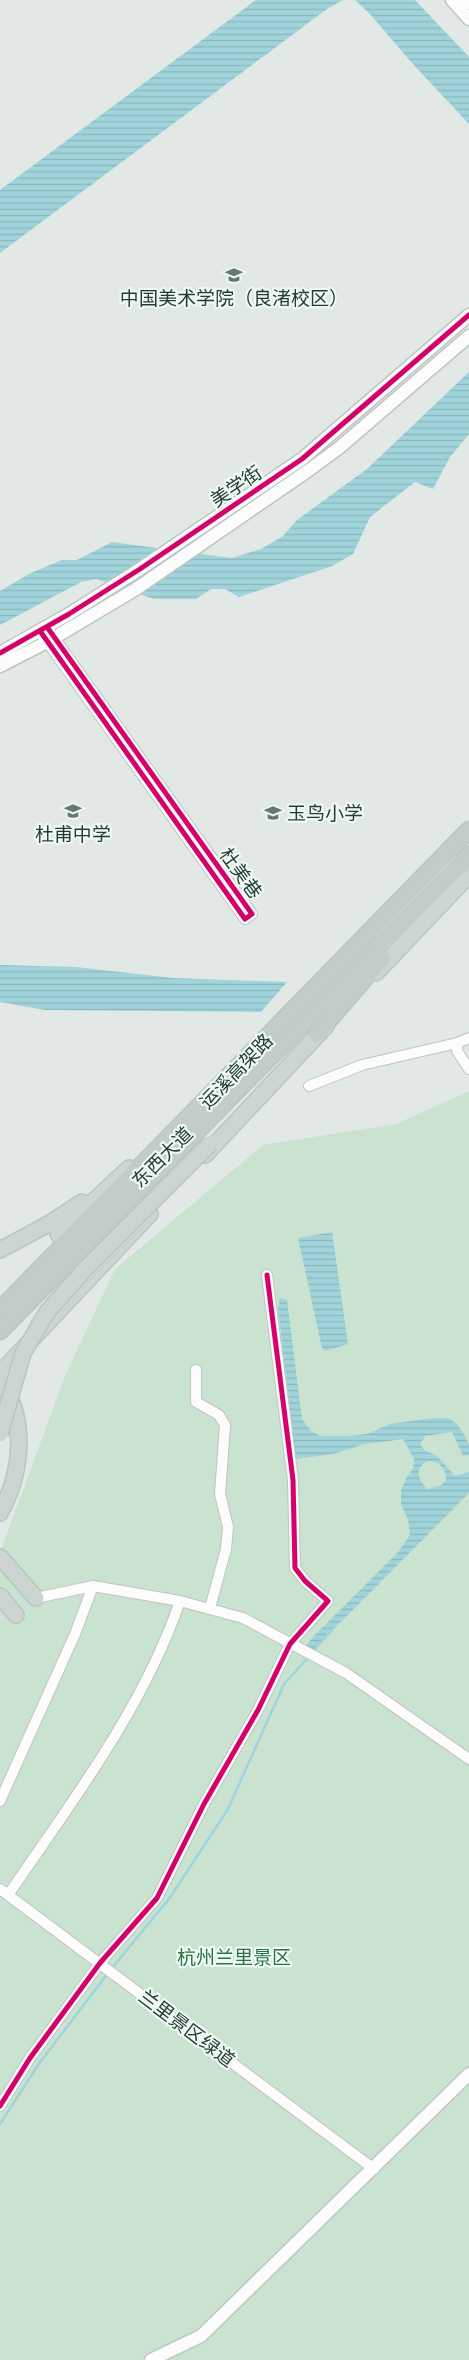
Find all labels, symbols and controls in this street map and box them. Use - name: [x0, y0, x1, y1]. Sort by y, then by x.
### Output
- school or university icon: 中国美术学院（良渚校区）: [224, 265, 244, 285]
- place label: 中国美术学院（良渚校区）: [120, 286, 348, 309]
- street label: 美学街: [206, 460, 266, 511]
- school or university icon: 杜甫中学: [63, 801, 83, 821]
- place label: 玉鸟小学: [287, 801, 363, 824]
- school or university icon: 玉鸟小学: [263, 803, 283, 823]
- place label: 杜甫中学: [35, 822, 111, 845]
- street label: 杜美巷: [215, 843, 267, 903]
- street label: 运溪高架路: [194, 1028, 277, 1113]
- street label: 东西大道: [127, 1122, 197, 1192]
- park label: 杭州兰里景区: [177, 1945, 291, 1968]
- street label: 兰里景区绿道: [135, 1984, 240, 2071]

